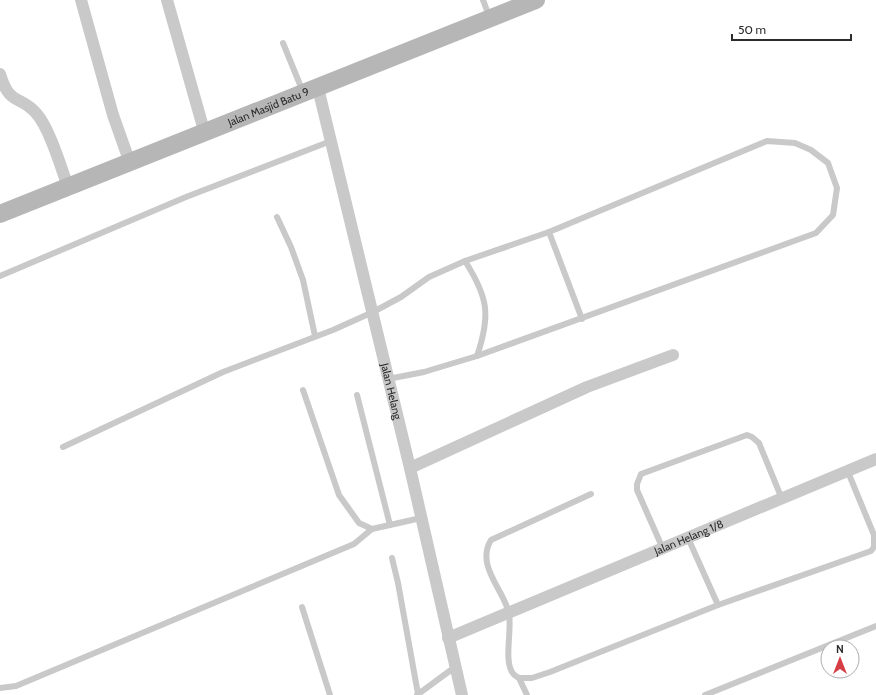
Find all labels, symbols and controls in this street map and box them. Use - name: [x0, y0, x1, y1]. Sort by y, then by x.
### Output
- scale bar: [732, 16, 851, 42]
- text: 50 m: [738, 22, 766, 37]
- street label: Jalan Masjid Batu 9: [225, 84, 311, 130]
- street label: Jalan Helang: [378, 361, 405, 421]
- street label: Jalan Helang 1/8: [651, 517, 725, 558]
- north arrow: [820, 639, 860, 679]
- text: N: [836, 642, 844, 656]

